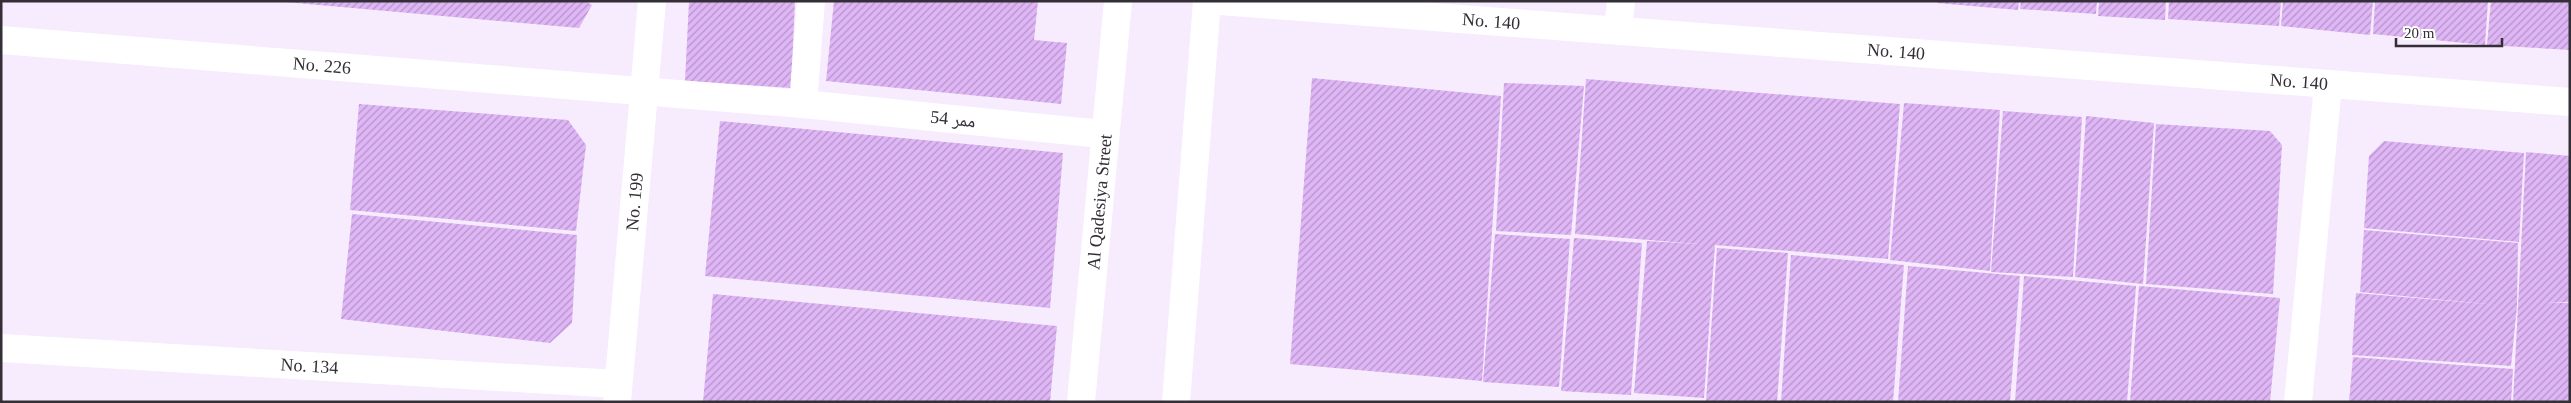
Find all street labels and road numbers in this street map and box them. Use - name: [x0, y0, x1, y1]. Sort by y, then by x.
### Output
- street label: No. 140: [1462, 9, 1521, 33]
- street label: No. 140: [1866, 39, 1926, 64]
- street label: No. 226: [292, 53, 352, 78]
- street label: No. 140: [2269, 70, 2329, 94]
- street label: ممر 54: [929, 107, 977, 131]
- street label: Al Qadesiya Street: [1083, 133, 1116, 271]
- street label: No. 199: [622, 172, 647, 232]
- street label: No. 134: [280, 354, 339, 378]

